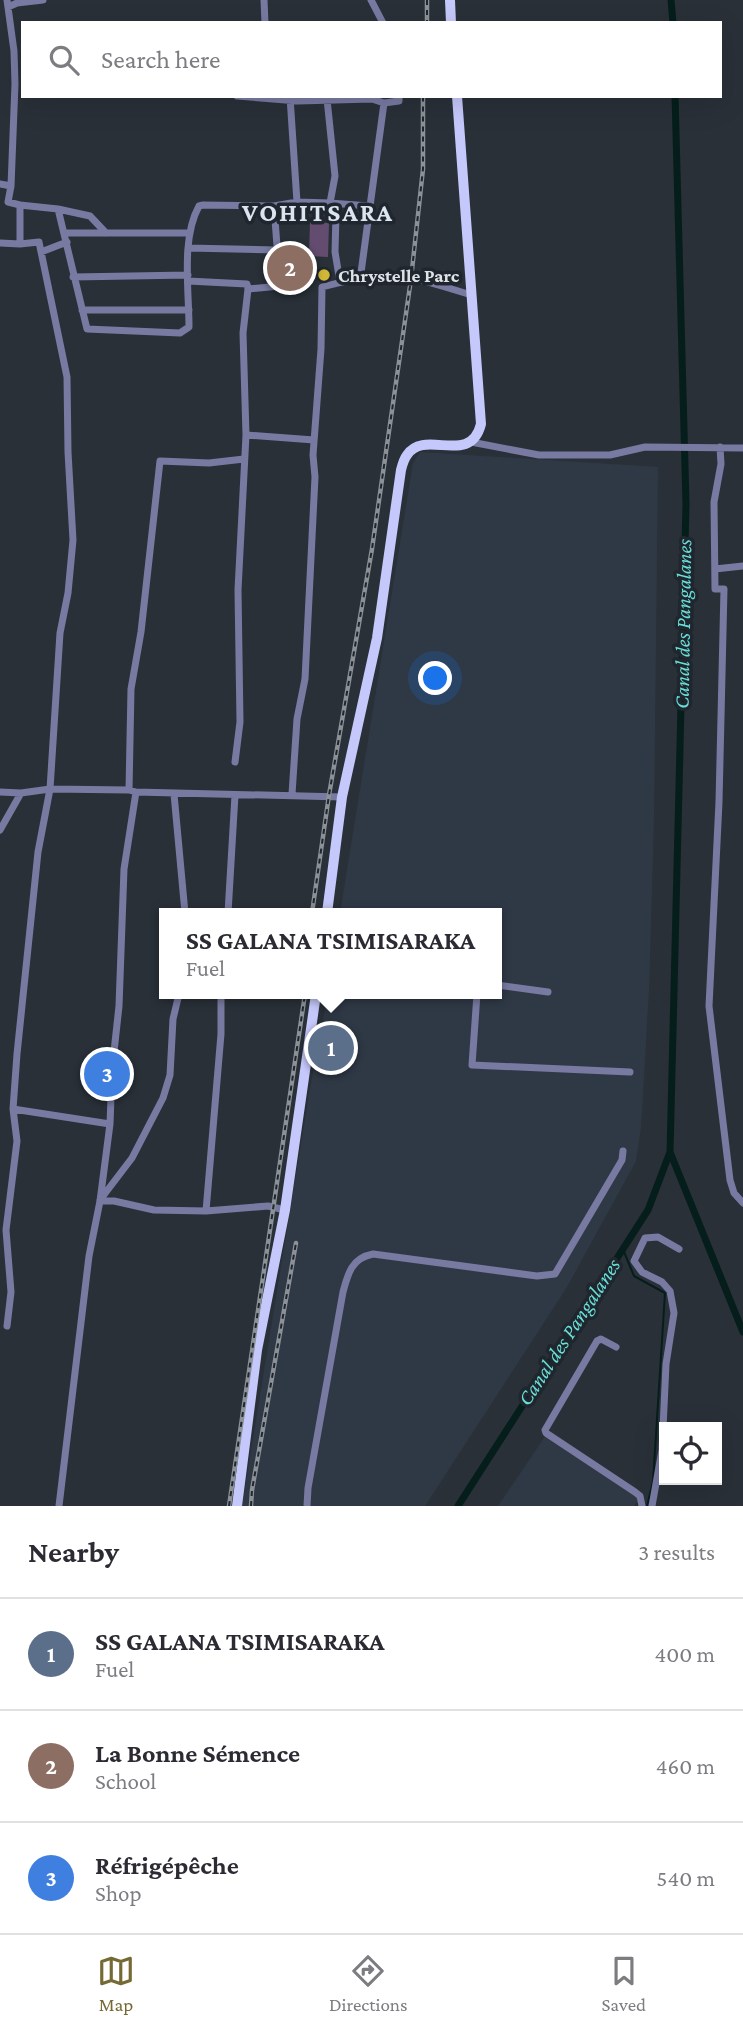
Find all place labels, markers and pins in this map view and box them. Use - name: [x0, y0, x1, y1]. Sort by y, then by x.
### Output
- pin: 2: [267, 242, 313, 294]
- place label: Chrystelle Parc: [338, 265, 460, 286]
- marker: Chrystelle Parc: [316, 267, 332, 283]
- pin: 1: [308, 1022, 354, 1074]
- pin: 3: [84, 1048, 130, 1100]

